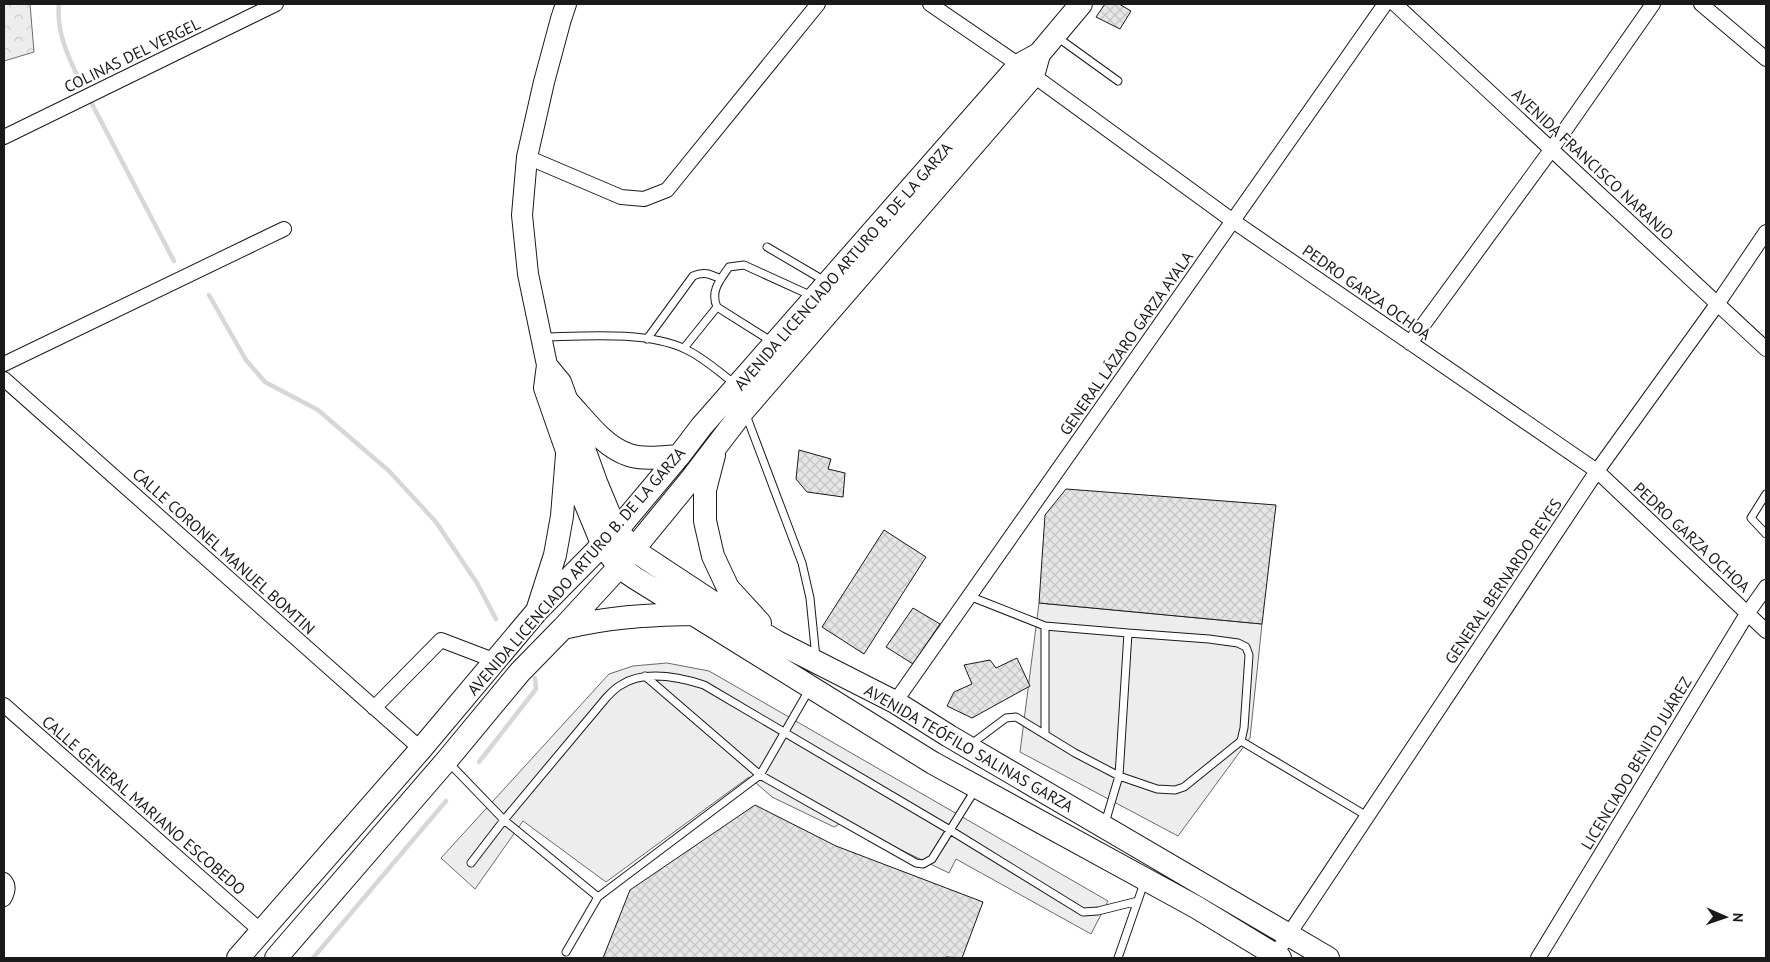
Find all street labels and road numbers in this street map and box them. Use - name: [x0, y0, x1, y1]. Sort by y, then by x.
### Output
- street label: COLINAS DEL VERGEL: [61, 13, 203, 97]
- street label: AVENIDA FRANCISCO NARANJO: [1508, 84, 1678, 244]
- street label: AVENIDA LICENCIADO ARTURO B. DE LA GARZA: [730, 137, 957, 394]
- street label: PEDRO GARZA OCHOA: [1299, 240, 1436, 344]
- street label: GENERAL LÁZARO GARZA AYALA: [1055, 247, 1198, 439]
- street label: AVENIDA LICENCIADO ARTURO B. DE LA GARZA: [463, 442, 690, 699]
- street label: CALLE CORONEL MANUEL BOMTIN: [129, 464, 319, 638]
- street label: PEDRO GARZA OCHOA: [1629, 478, 1755, 597]
- street label: GENERAL BERNARDO REYES: [1440, 495, 1566, 667]
- street label: LICENCIADO BENITO JUÁREZ: [1576, 673, 1696, 853]
- street label: AVENIDA TEÓFILO SALINAS GARZA: [861, 680, 1078, 816]
- street label: CALLE GENERAL MARIANO ESCOBEDO: [38, 711, 250, 899]

